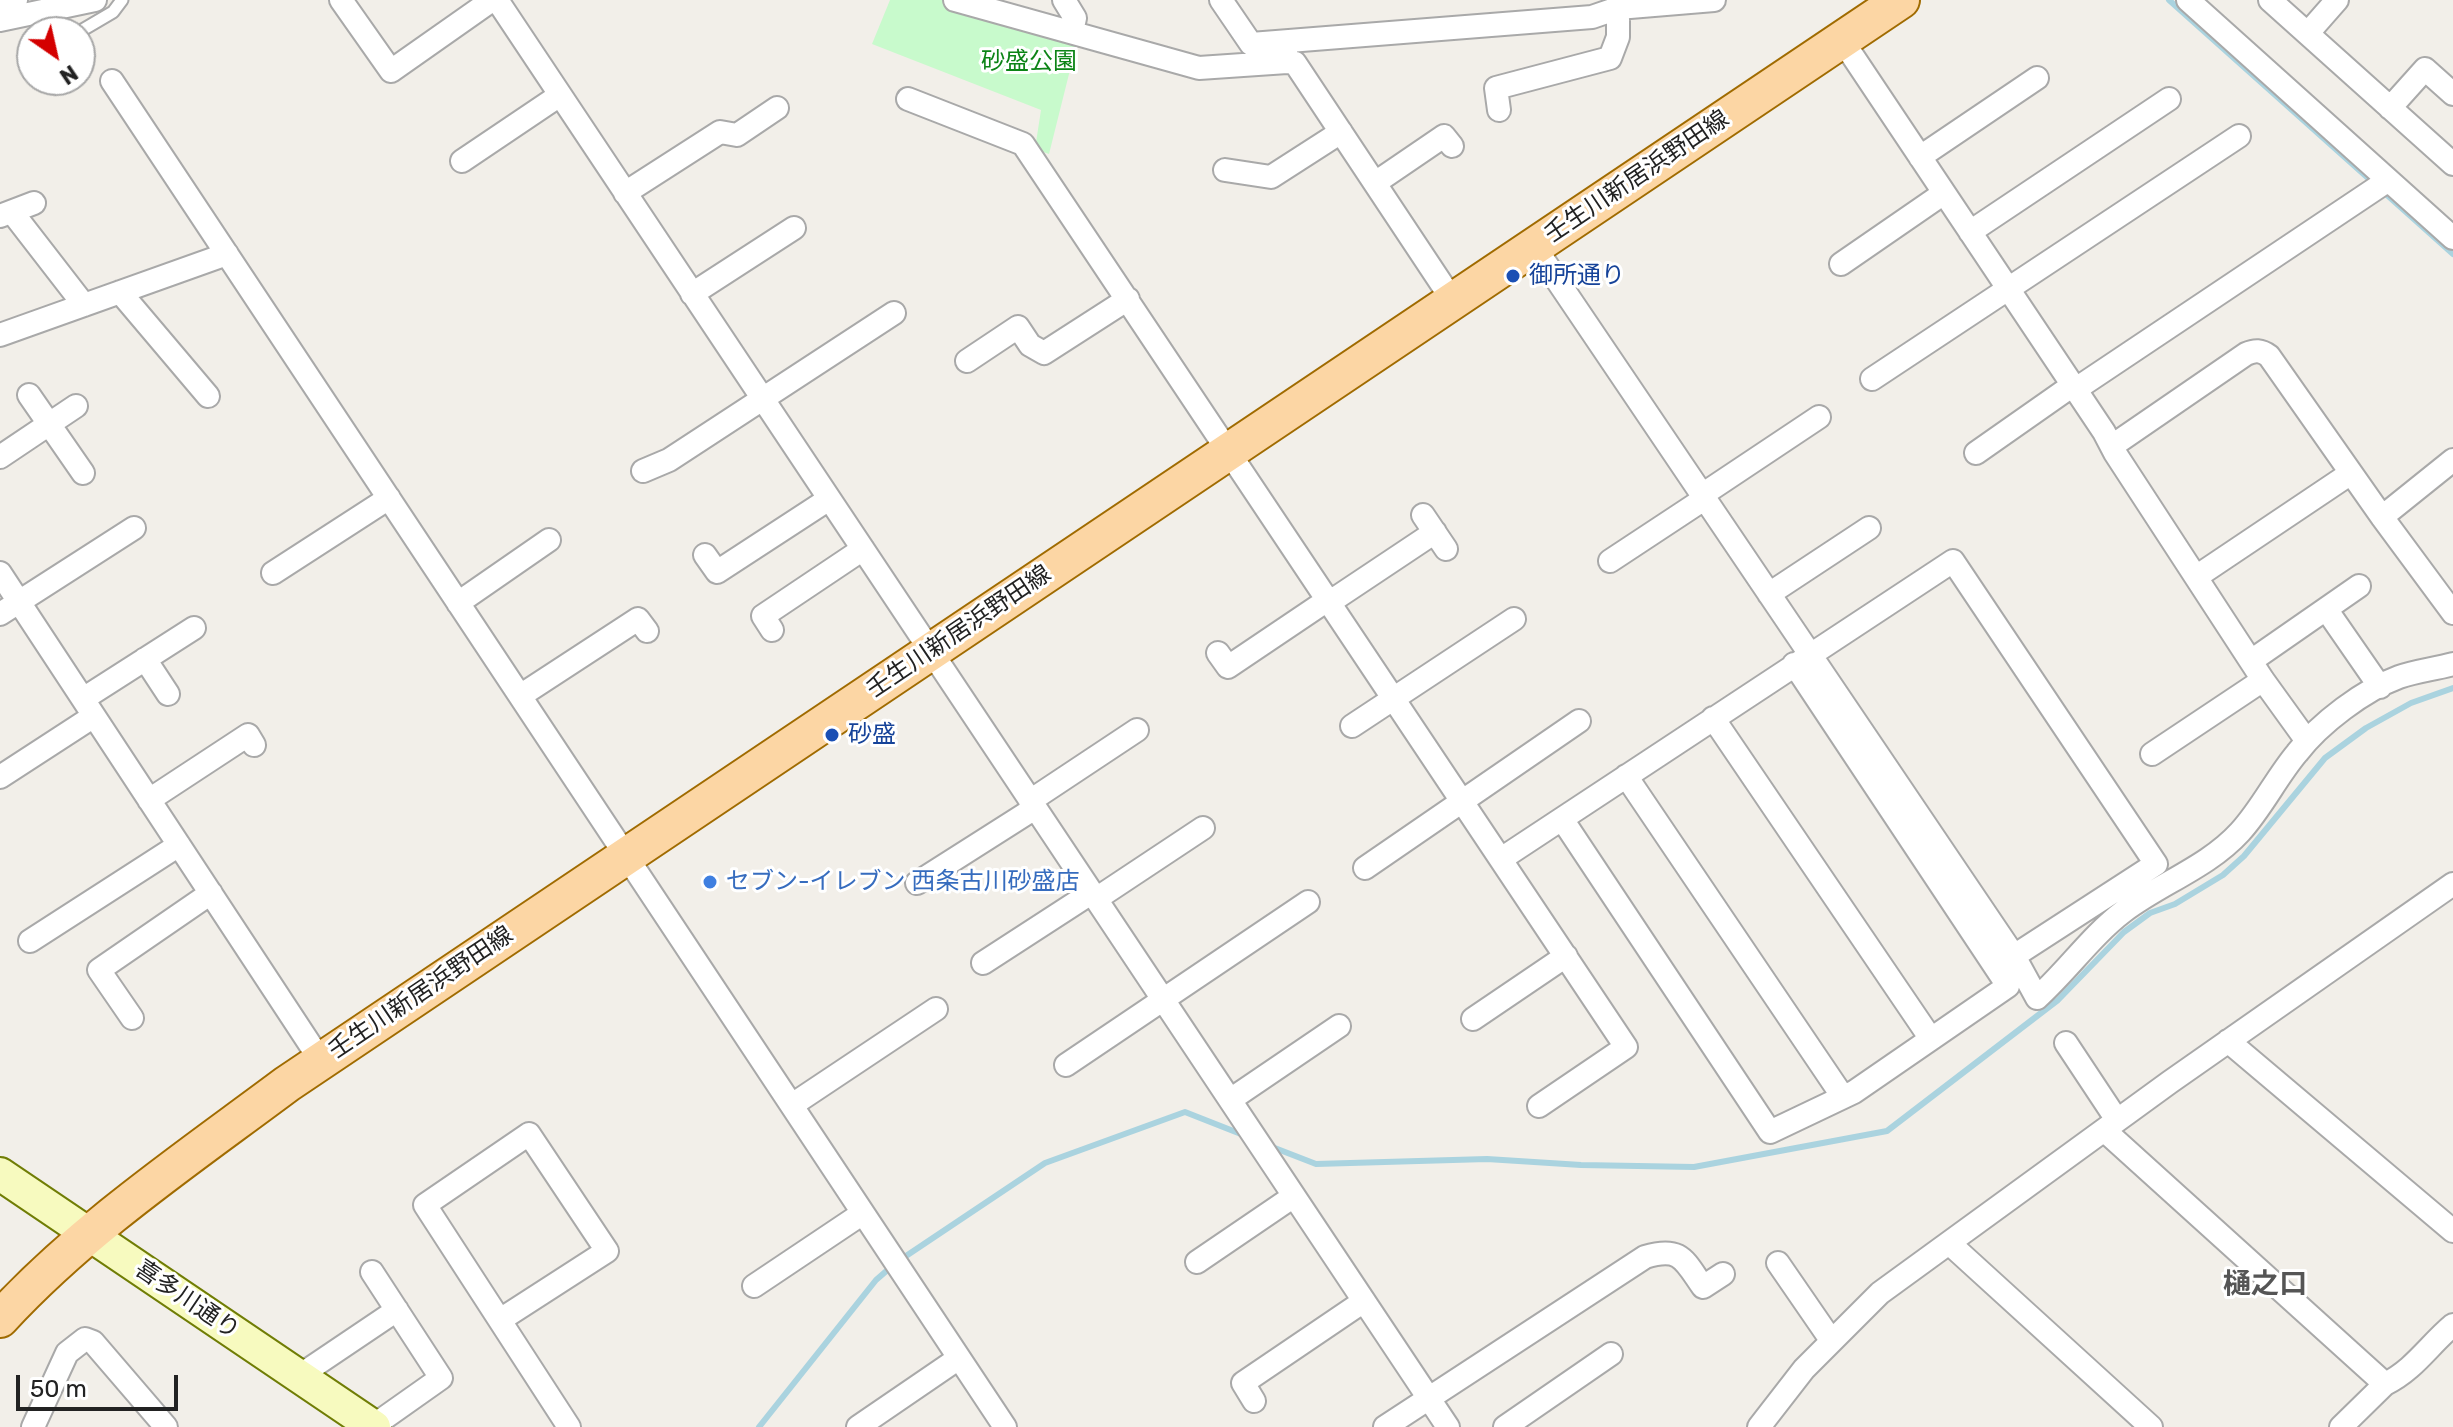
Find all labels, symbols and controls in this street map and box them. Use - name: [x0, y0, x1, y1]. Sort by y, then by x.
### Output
- north arrow: [16, 16, 96, 96]
- park label: 砂盛公園: [981, 48, 1077, 76]
- text: N: [54, 59, 83, 90]
- street label: 壬生川新居浜野田線: [1539, 105, 1735, 249]
- place label: 御所通り: [1529, 262, 1625, 290]
- marker: 御所通り: [1504, 267, 1522, 285]
- street label: 壬生川新居浜野田線: [861, 560, 1057, 704]
- place label: 砂盛: [848, 721, 896, 749]
- marker: 砂盛: [823, 726, 841, 744]
- place label: セブン-イレブン 西条古川砂盛店: [726, 868, 1079, 896]
- marker: セブン-イレブン 西条古川砂盛店: [701, 873, 719, 891]
- street label: 壬生川新居浜野田線: [323, 921, 519, 1065]
- street label: 喜多川通り: [129, 1255, 245, 1345]
- district label: 樋之口: [2223, 1268, 2307, 1302]
- scale bar: [20, 1359, 182, 1409]
- text: 50 m: [30, 1375, 87, 1403]

